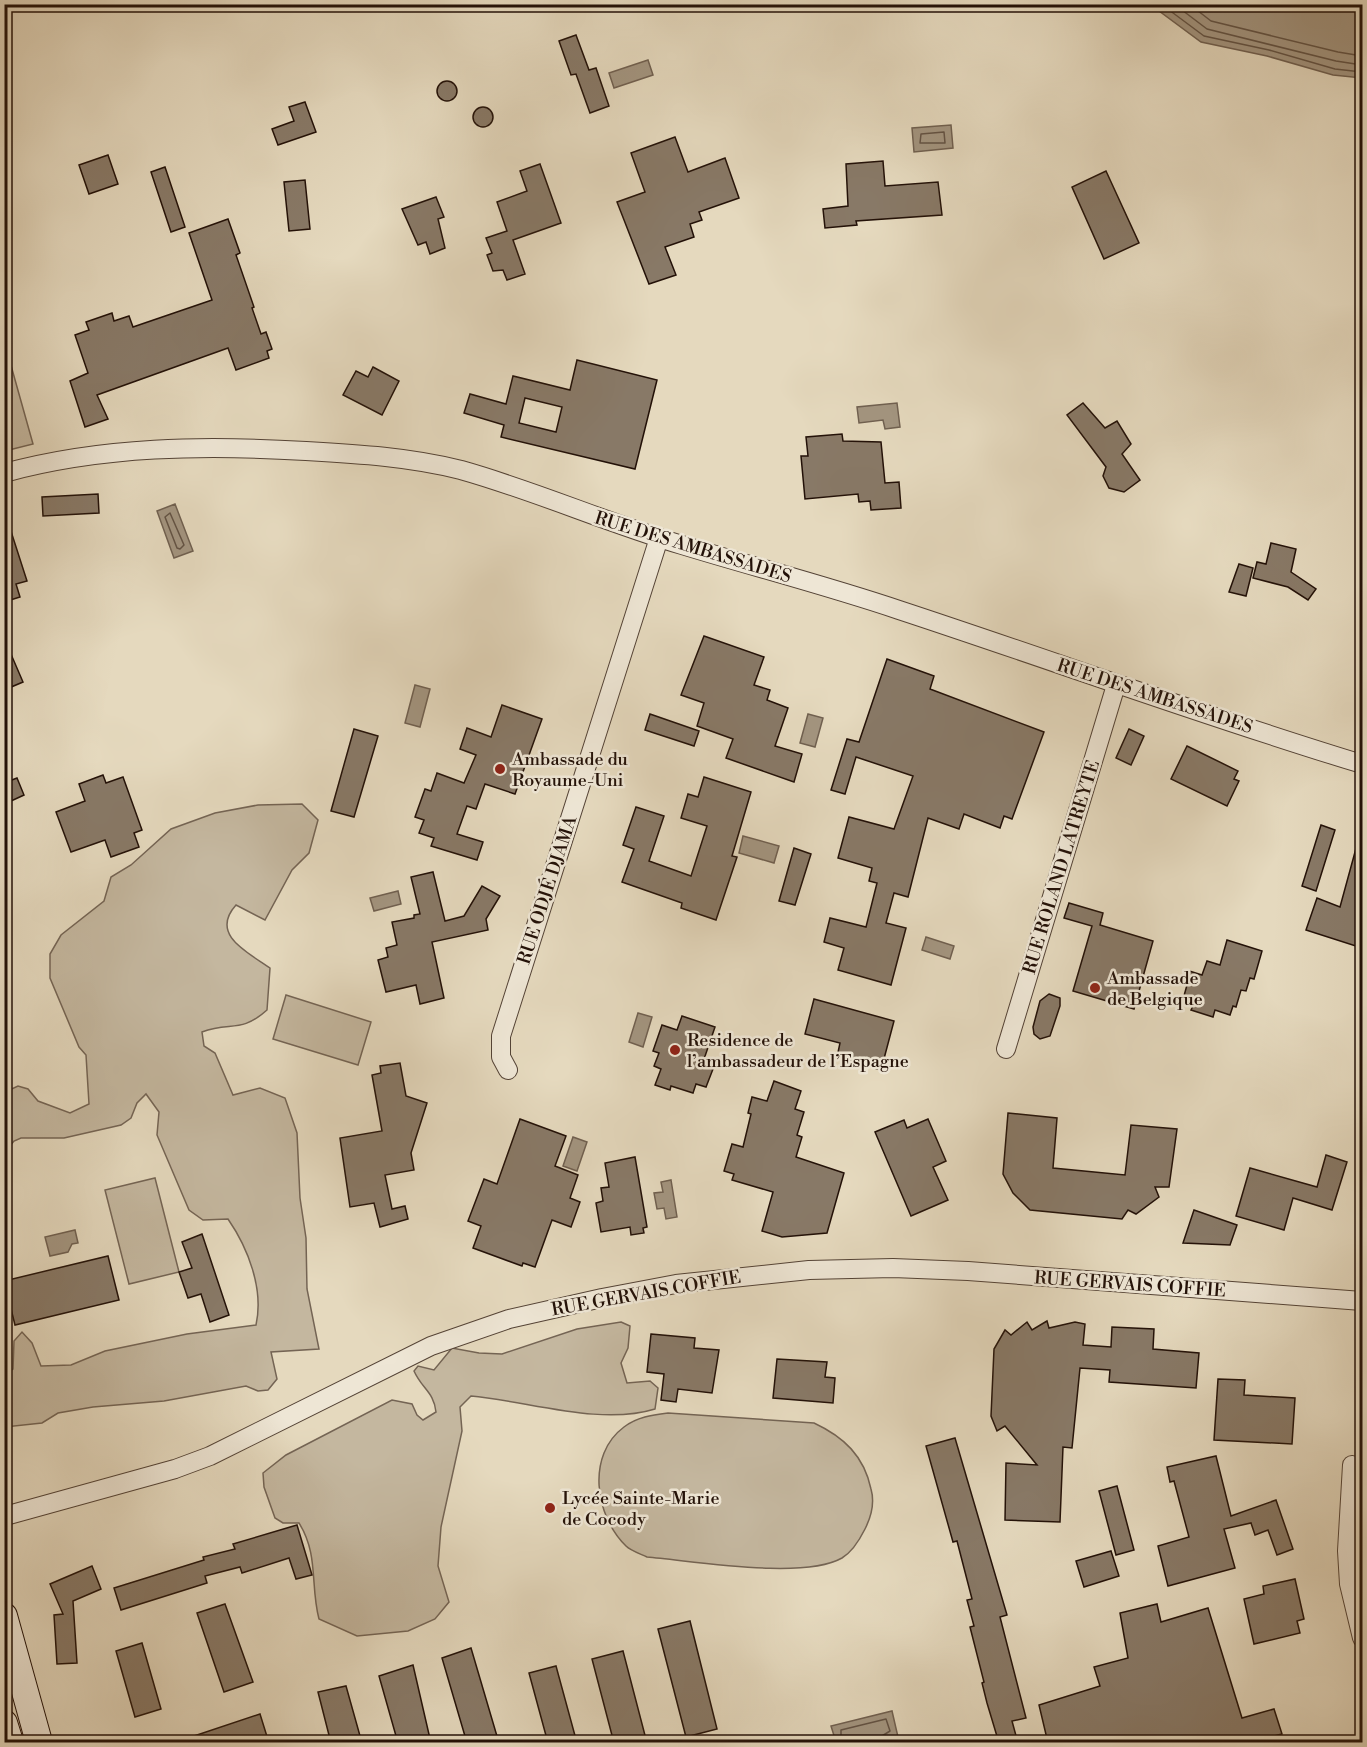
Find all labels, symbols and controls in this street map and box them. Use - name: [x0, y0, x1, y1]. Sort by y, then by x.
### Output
- street label: RUE DES AMBASSADES: [592, 507, 794, 588]
- street label: RUE DES AMBASSADES: [1054, 654, 1256, 739]
- place label: Ambassade du Royaume-Uni: [511, 748, 629, 792]
- street label: RUE ROLAND LATREYTE: [1018, 757, 1105, 977]
- marker: Ambassade du Royaume-Uni: [493, 762, 507, 776]
- street label: RUE ODJÉ DJAMA: [513, 812, 583, 967]
- place label: Ambassade de Belgique: [1106, 967, 1203, 1011]
- marker: Ambassade de Belgique: [1088, 981, 1102, 995]
- place label: Residence de l’ambassadeur de l’Espagne: [687, 1029, 909, 1073]
- marker: Residence de l’ambassadeur de l’Espagne: [668, 1043, 682, 1057]
- street label: RUE GERVAIS COFFIE: [549, 1265, 743, 1322]
- street label: RUE GERVAIS COFFIE: [1033, 1266, 1227, 1303]
- place label: Lycée Sainte-Marie de Cocody: [562, 1487, 720, 1531]
- marker: Lycée Sainte-Marie de Cocody: [543, 1501, 557, 1515]

